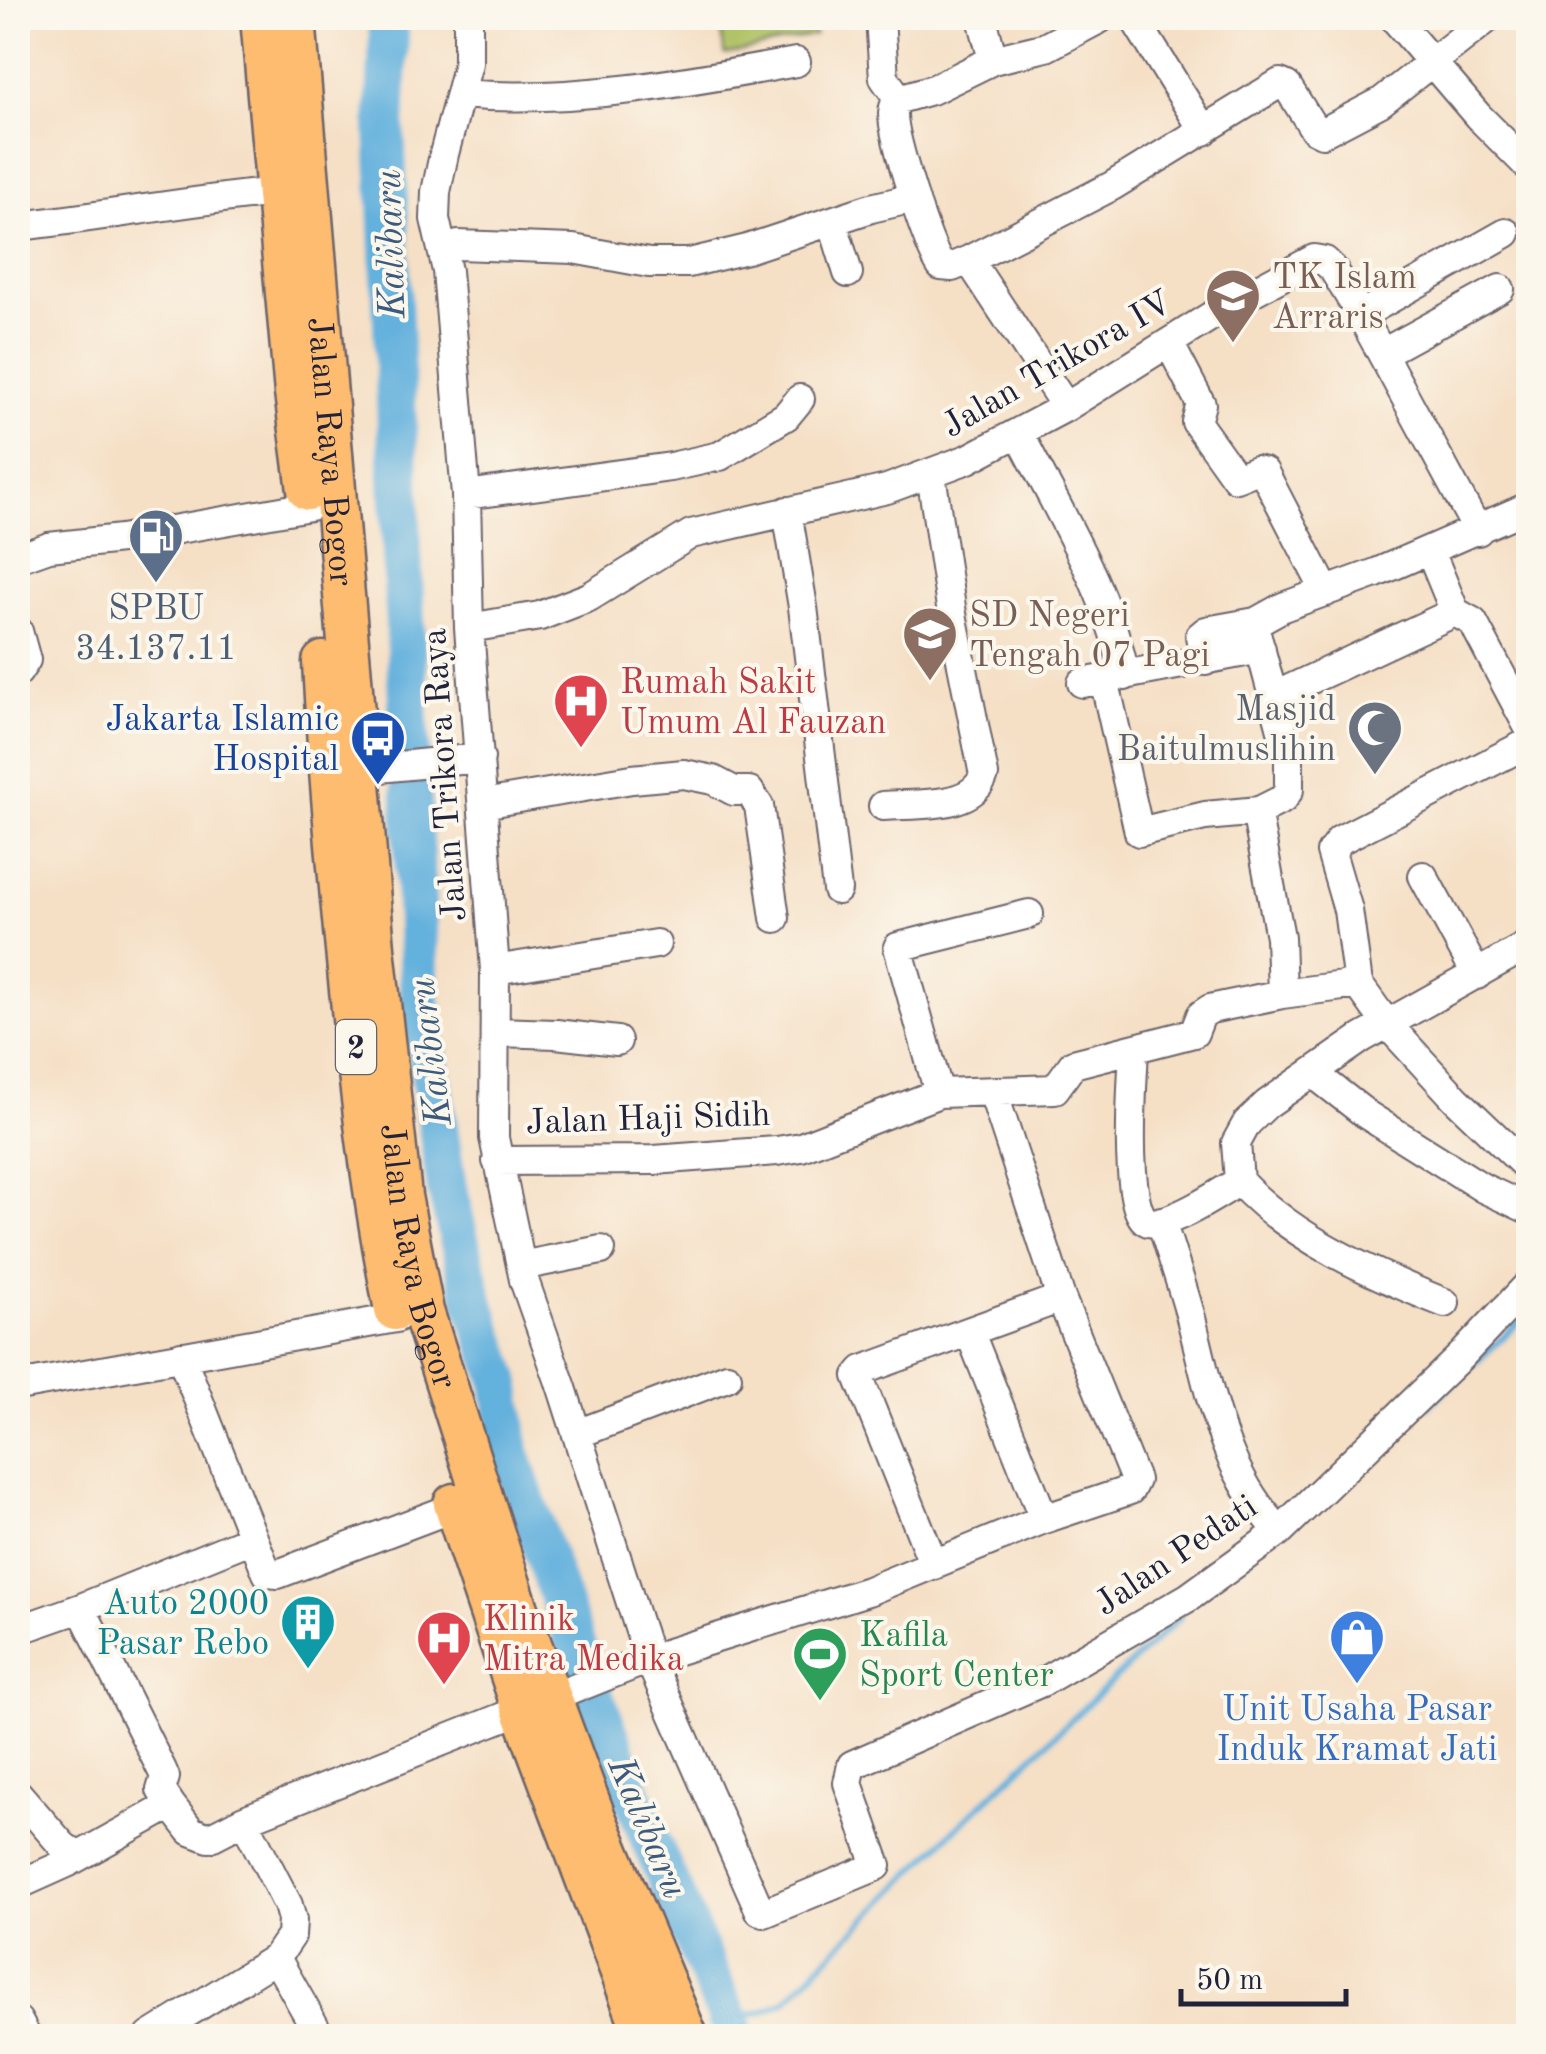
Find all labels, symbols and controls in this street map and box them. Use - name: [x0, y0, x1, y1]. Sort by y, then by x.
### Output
- water label: Kalibaru: [370, 169, 414, 320]
- place label: TK Islam Arraris: [1272, 261, 1417, 336]
- school or university icon: TK Islam Arraris: [1203, 266, 1263, 345]
- street label: Jalan Trikora IV: [937, 285, 1178, 445]
- street label: Jalan Raya Bogor: [300, 316, 358, 588]
- fuel station icon: SPBU 34.137.11: [126, 506, 186, 585]
- place label: SPBU 34.137.11: [75, 592, 237, 667]
- place label: SD Negeri Tengah 07 Pagi: [969, 599, 1210, 674]
- school or university icon: SD Negeri Tengah 07 Pagi: [900, 604, 960, 683]
- street label: Jalan Trikora Raya: [418, 627, 473, 923]
- place label: Rumah Sakit Umum Al Fauzan: [620, 666, 886, 741]
- hospital icon: Rumah Sakit Umum Al Fauzan: [551, 671, 611, 750]
- place label: Masjid Baitulmuslihin: [1117, 693, 1336, 768]
- mosque icon: Masjid Baitulmuslihin: [1345, 698, 1405, 777]
- place label: Jakarta Islamic Hospital: [105, 703, 339, 778]
- bus stop icon: Jakarta Islamic Hospital: [348, 708, 408, 787]
- water label: Kalibaru: [404, 975, 460, 1129]
- road number: 2: [336, 1020, 376, 1074]
- street label: Jalan Haji Sidih: [525, 1098, 771, 1141]
- street label: Jalan Raya Bogor: [373, 1122, 462, 1393]
- street label: Jalan Pedati: [1089, 1489, 1264, 1623]
- place label: Auto 2000 Pasar Rebo: [96, 1587, 269, 1662]
- building icon: Auto 2000 Pasar Rebo: [278, 1592, 338, 1671]
- place label: Klinik Mitra Medika: [483, 1603, 684, 1678]
- shop icon: Unit Usaha Pasar Induk Kramat Jati: [1327, 1607, 1387, 1686]
- hospital icon: Klinik Mitra Medika: [414, 1608, 474, 1687]
- place label: Kafila Sport Center: [859, 1619, 1054, 1694]
- sports icon: Kafila Sport Center: [790, 1624, 850, 1703]
- place label: Unit Usaha Pasar Induk Kramat Jati: [1217, 1693, 1497, 1768]
- water label: Kalibaru: [599, 1751, 693, 1904]
- scale bar: [1181, 1944, 1346, 2006]
- text: 50 m: [1196, 1966, 1263, 1996]

